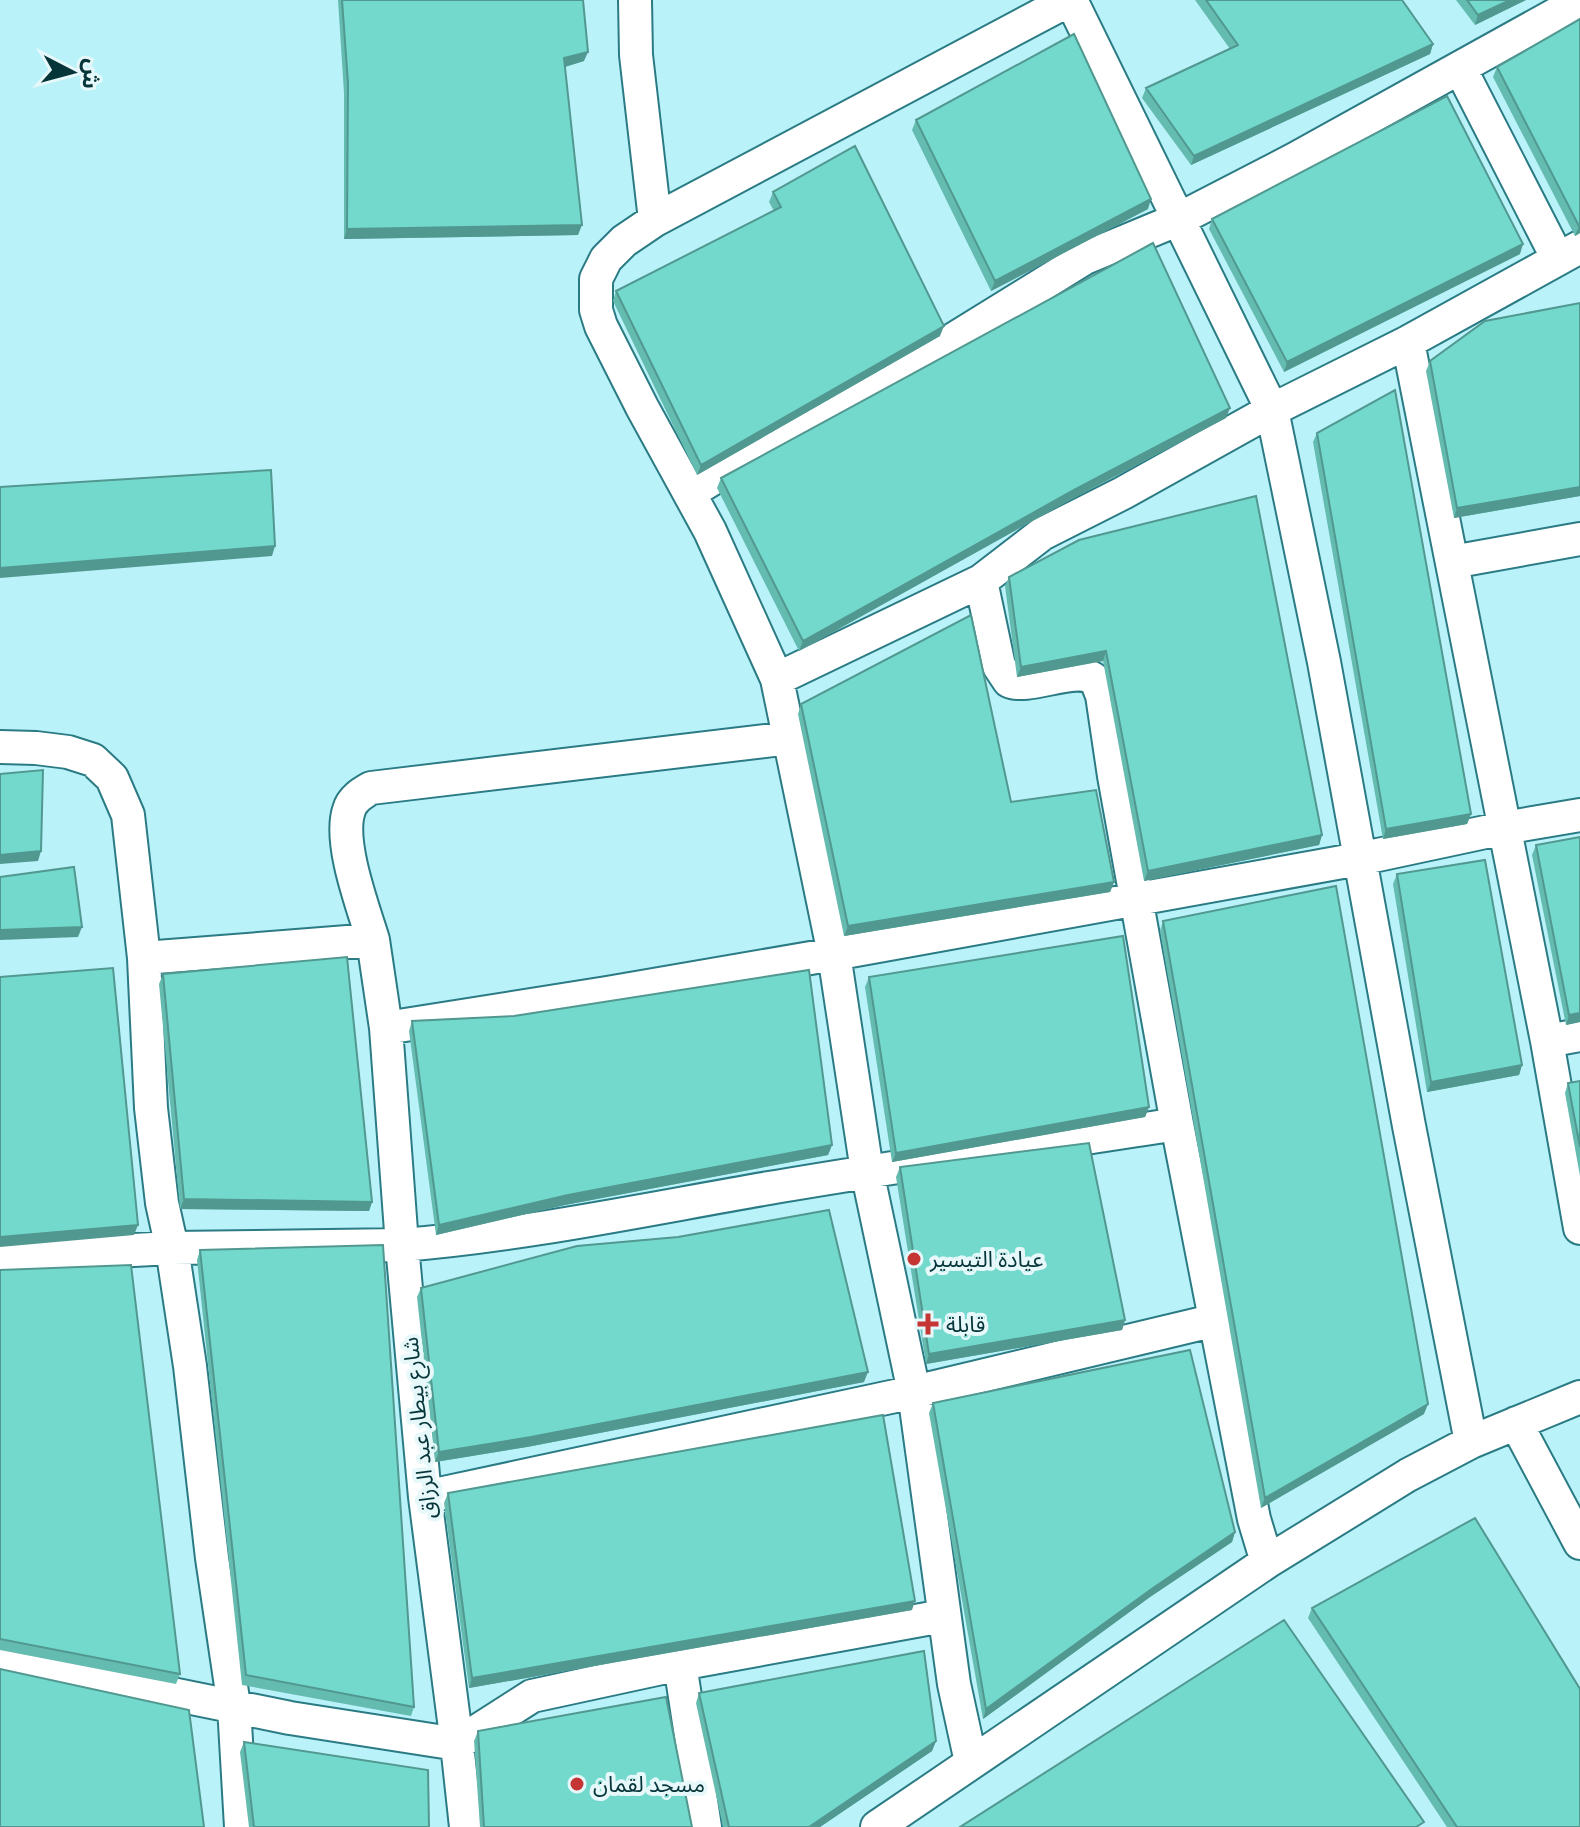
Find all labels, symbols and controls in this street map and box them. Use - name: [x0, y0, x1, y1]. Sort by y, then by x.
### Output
- north arrow: [32, 32, 112, 112]
- text: ش: [76, 58, 107, 91]
- place label: عيادة التيسير: [929, 1245, 1043, 1273]
- marker: عيادة التيسير: [905, 1250, 923, 1268]
- place label: قابلة: [946, 1310, 985, 1338]
- marker: قابلة: [917, 1313, 939, 1335]
- street label: شارع بيطار عبد الرزاق: [396, 1335, 445, 1520]
- place label: مسجد لقمان: [593, 1770, 705, 1798]
- marker: مسجد لقمان: [568, 1775, 586, 1793]

